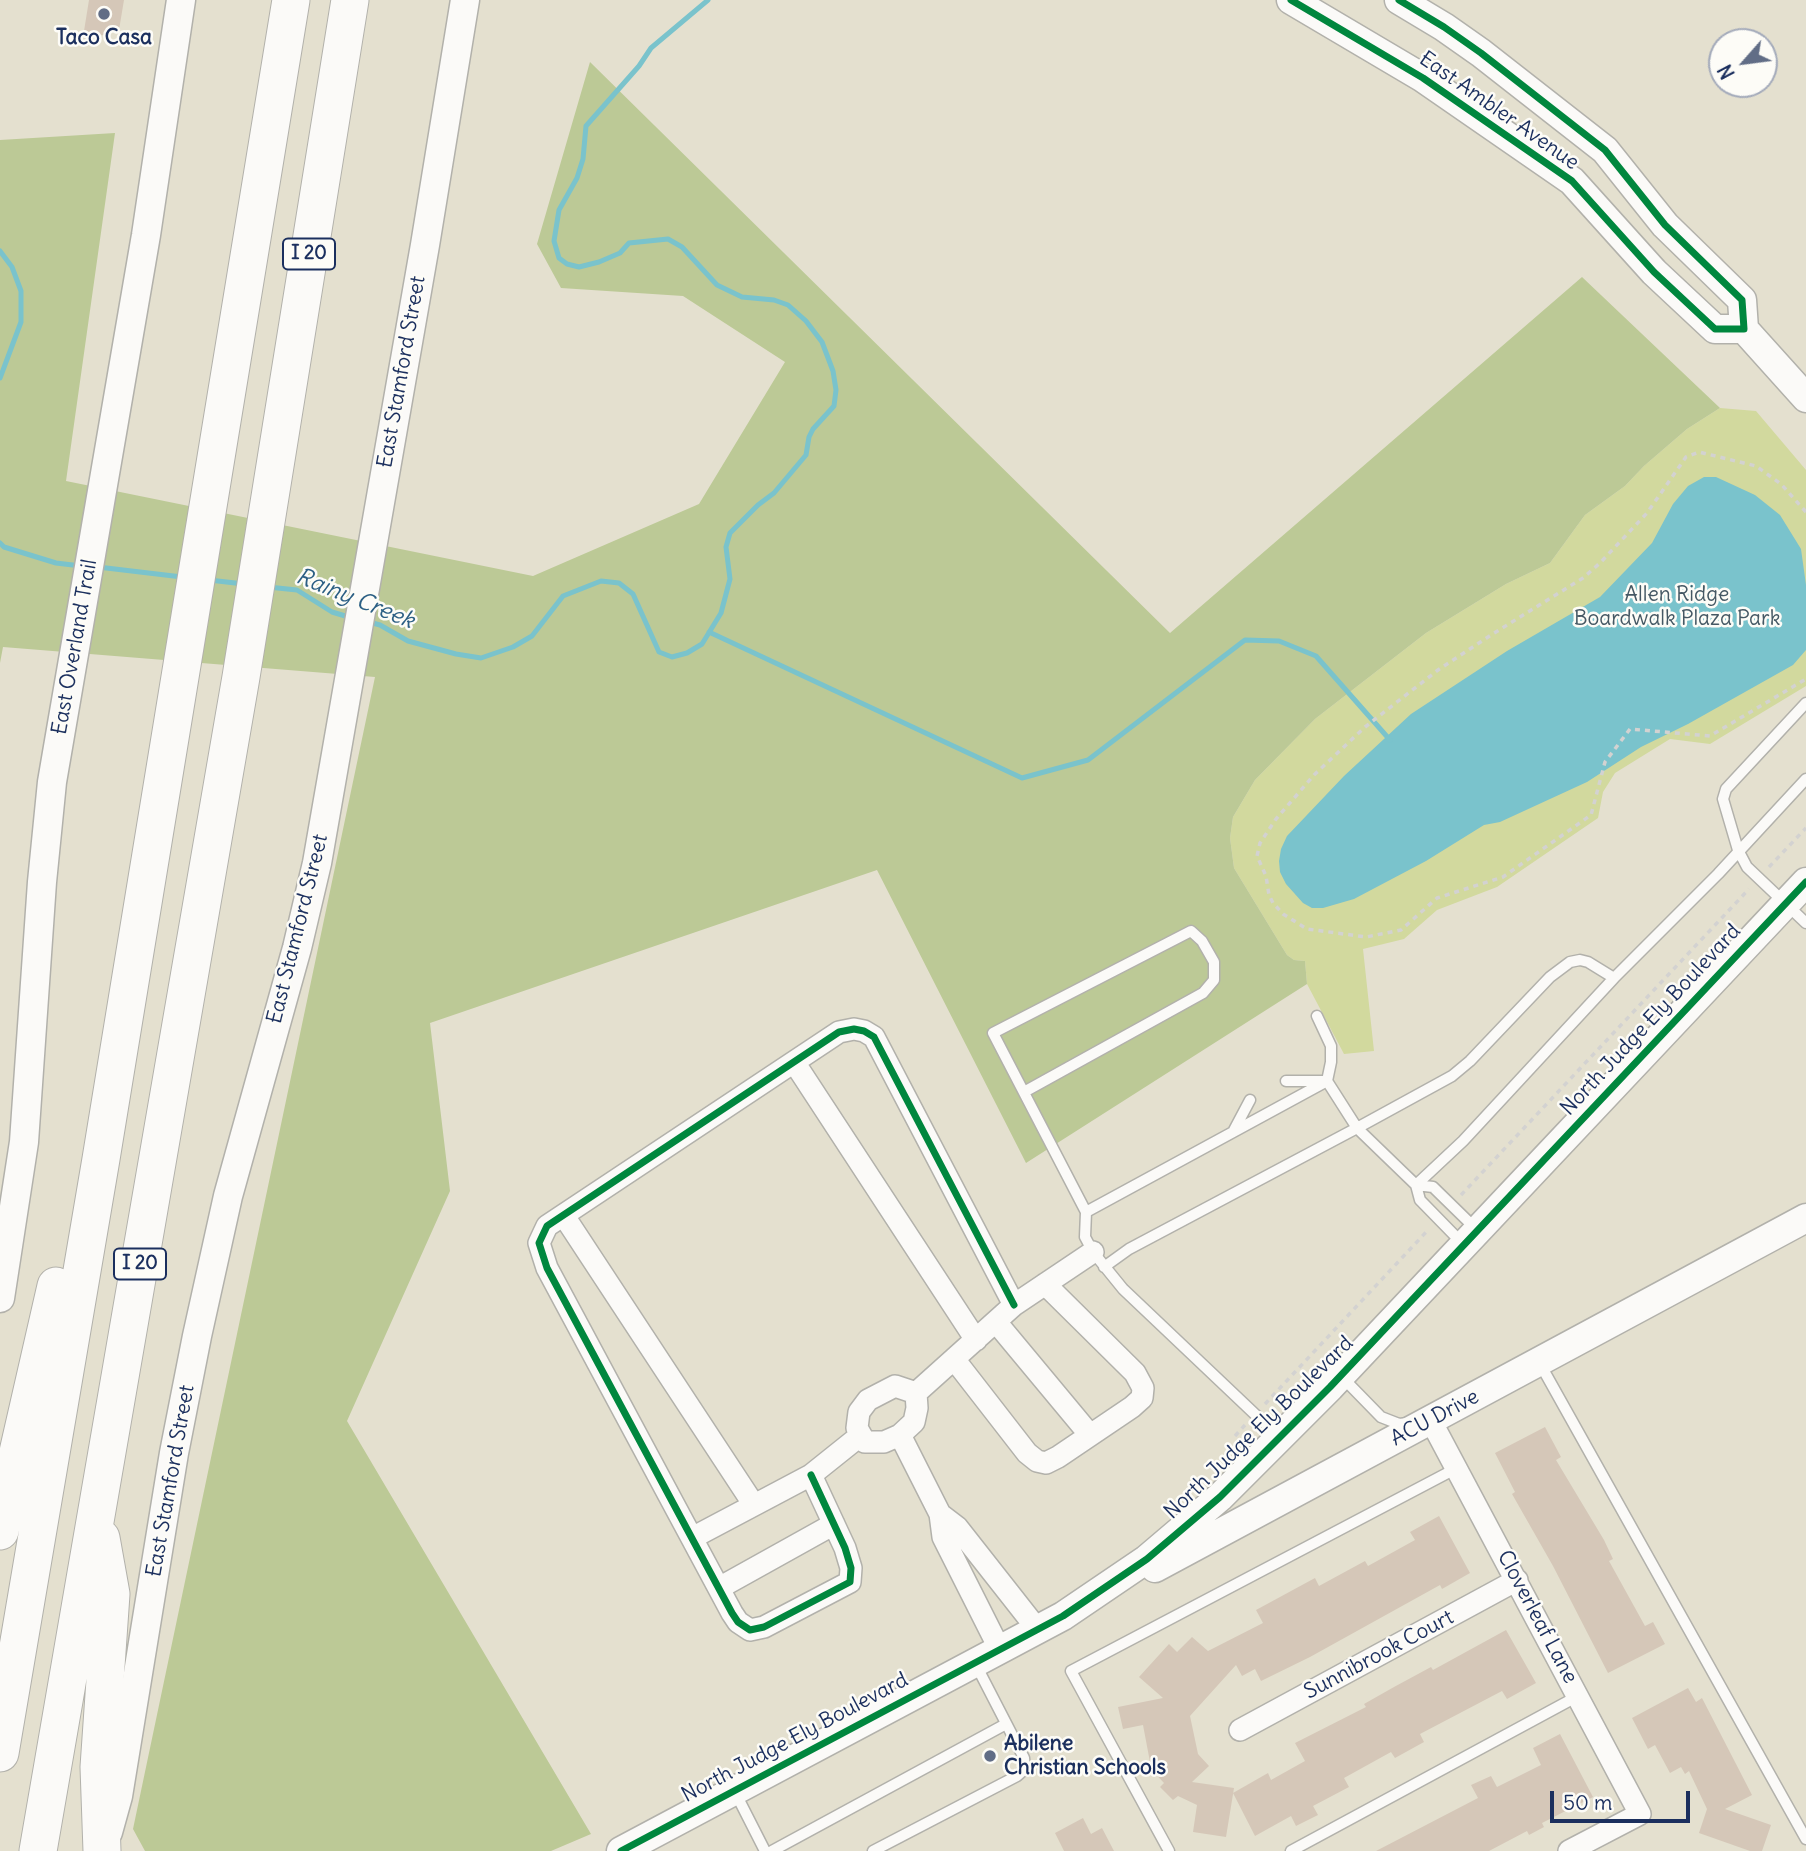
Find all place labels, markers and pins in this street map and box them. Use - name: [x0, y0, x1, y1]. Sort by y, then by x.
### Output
- marker: Taco Casa: [96, 6, 112, 22]
- place label: Taco Casa: [56, 25, 152, 51]
- place label: Abilene Christian Schools: [1004, 1731, 1166, 1781]
- marker: Abilene Christian Schools: [982, 1748, 998, 1764]

